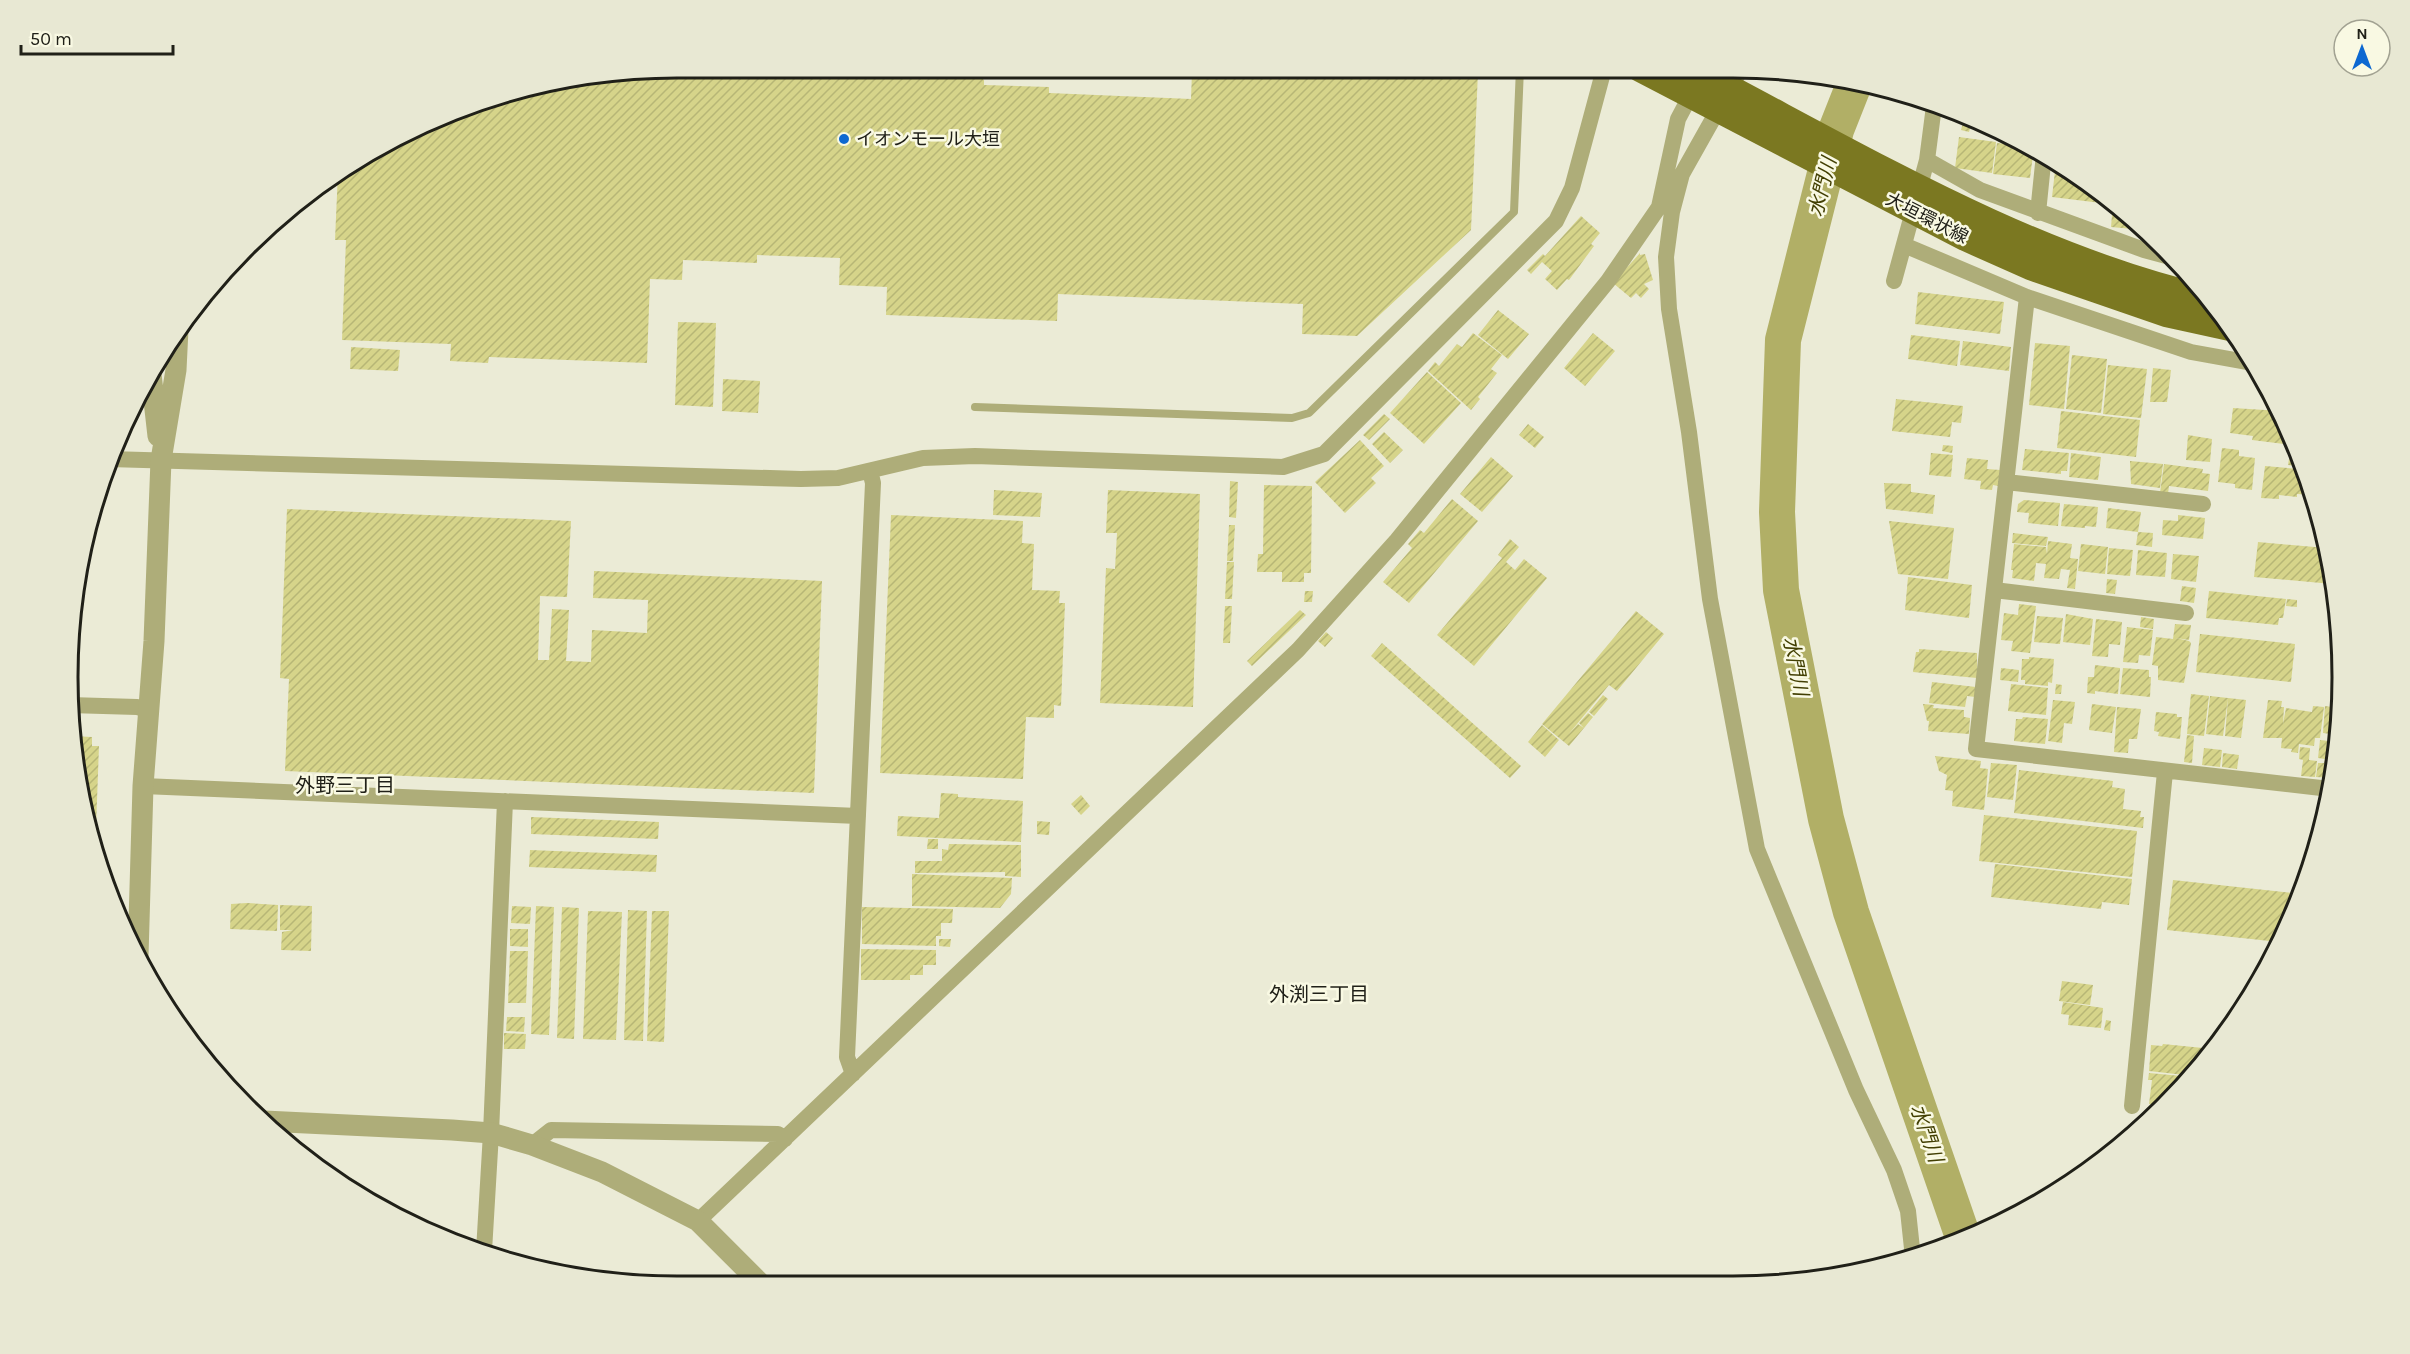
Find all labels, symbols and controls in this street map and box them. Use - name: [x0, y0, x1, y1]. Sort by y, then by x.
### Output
- scale bar: [21, 18, 172, 56]
- north arrow: [2332, 18, 2392, 78]
- text: N: [2356, 24, 2368, 43]
- text: 50 m: [30, 28, 72, 50]
- place label: イオンモール大垣: [856, 128, 1000, 150]
- marker: イオンモール大垣: [837, 132, 851, 146]
- water label: 水門川: [1804, 153, 1841, 219]
- street label: 大垣環状線: [1882, 188, 1972, 248]
- water label: 水門川: [1778, 634, 1813, 700]
- district label: 外野三丁目: [295, 774, 395, 797]
- district label: 外渕三丁目: [1269, 983, 1369, 1006]
- water label: 水門川: [1906, 1101, 1948, 1167]

